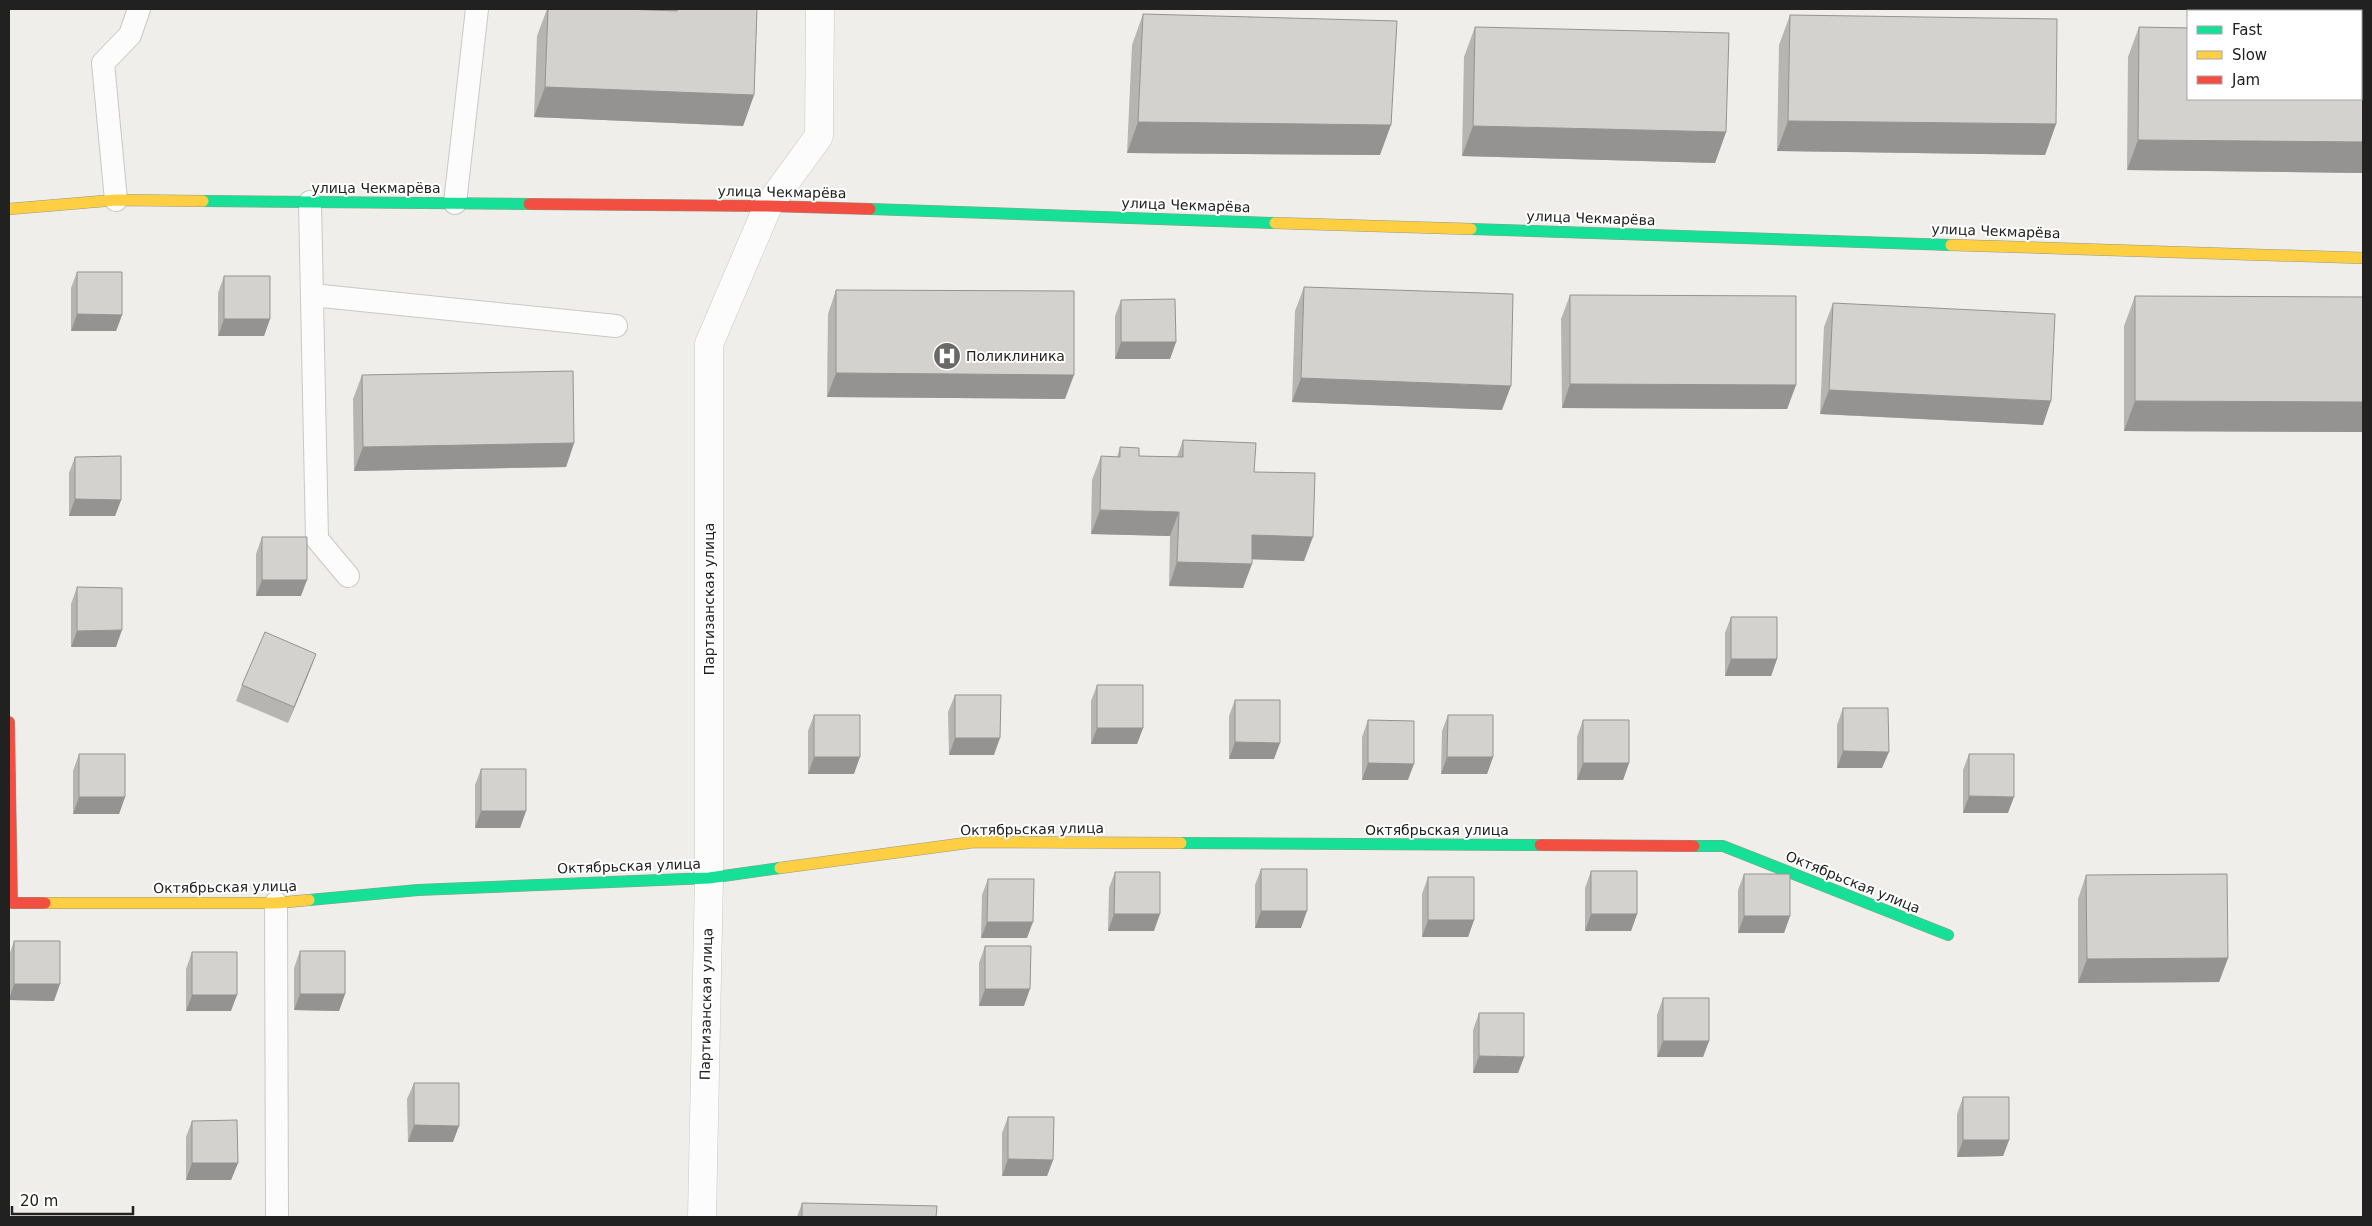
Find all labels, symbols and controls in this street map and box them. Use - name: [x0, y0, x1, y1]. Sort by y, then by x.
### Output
- legend: [2187, 10, 2362, 100]
- text: Fast: [2232, 21, 2262, 39]
- text: Slow: [2232, 46, 2267, 64]
- text: Jam: [2231, 71, 2260, 89]
- street label: улица Чекмарёва: [311, 180, 441, 196]
- street label: улица Чекмарёва: [717, 183, 847, 201]
- street label: улица Чекмарёва: [1121, 195, 1251, 215]
- street label: улица Чекмарёва: [1526, 208, 1656, 228]
- street label: улица Чекмарёва: [1931, 221, 2061, 241]
- hospital icon: Поликлиника: [932, 341, 962, 371]
- place label: Поликлиника: [966, 348, 1065, 364]
- street label: Партизанская улица: [701, 523, 717, 675]
- street label: Октябрьская улица: [960, 820, 1104, 838]
- street label: Октябрьская улица: [1365, 822, 1509, 838]
- street label: Октябрьская улица: [1783, 848, 1923, 916]
- street label: Октябрьская улица: [557, 855, 701, 877]
- street label: Октябрьская улица: [153, 878, 297, 896]
- street label: Партизанская улица: [697, 928, 715, 1080]
- scale bar: [12, 1184, 134, 1216]
- text: 20 m: [20, 1192, 58, 1210]

